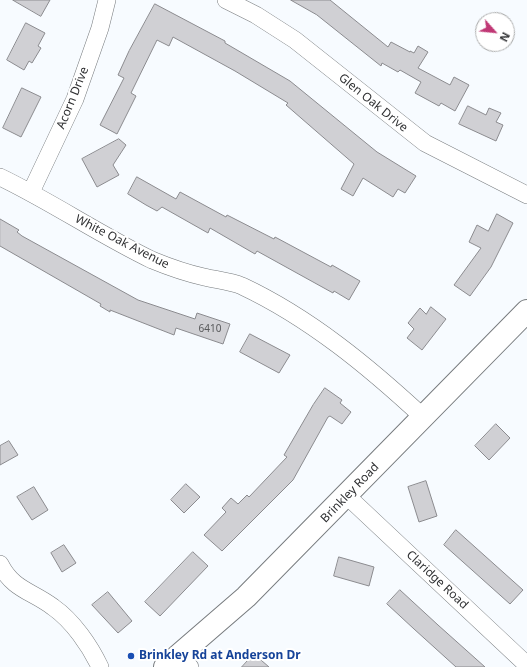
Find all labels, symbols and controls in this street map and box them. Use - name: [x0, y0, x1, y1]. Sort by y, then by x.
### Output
- north arrow: [475, 12, 515, 52]
- text: N: [497, 30, 514, 45]
- street label: Acorn Drive: [54, 65, 92, 131]
- street label: Glen Oak Drive: [336, 71, 410, 135]
- street label: White Oak Avenue: [73, 212, 171, 272]
- house number: 6410: [199, 323, 221, 335]
- street label: Brinkley Road: [318, 460, 382, 526]
- street label: Claridge Road: [403, 548, 471, 612]
- place label: Brinkley Rd at Anderson Dr: [139, 649, 301, 663]
- marker: Brinkley Rd at Anderson Dr: [126, 651, 136, 661]

